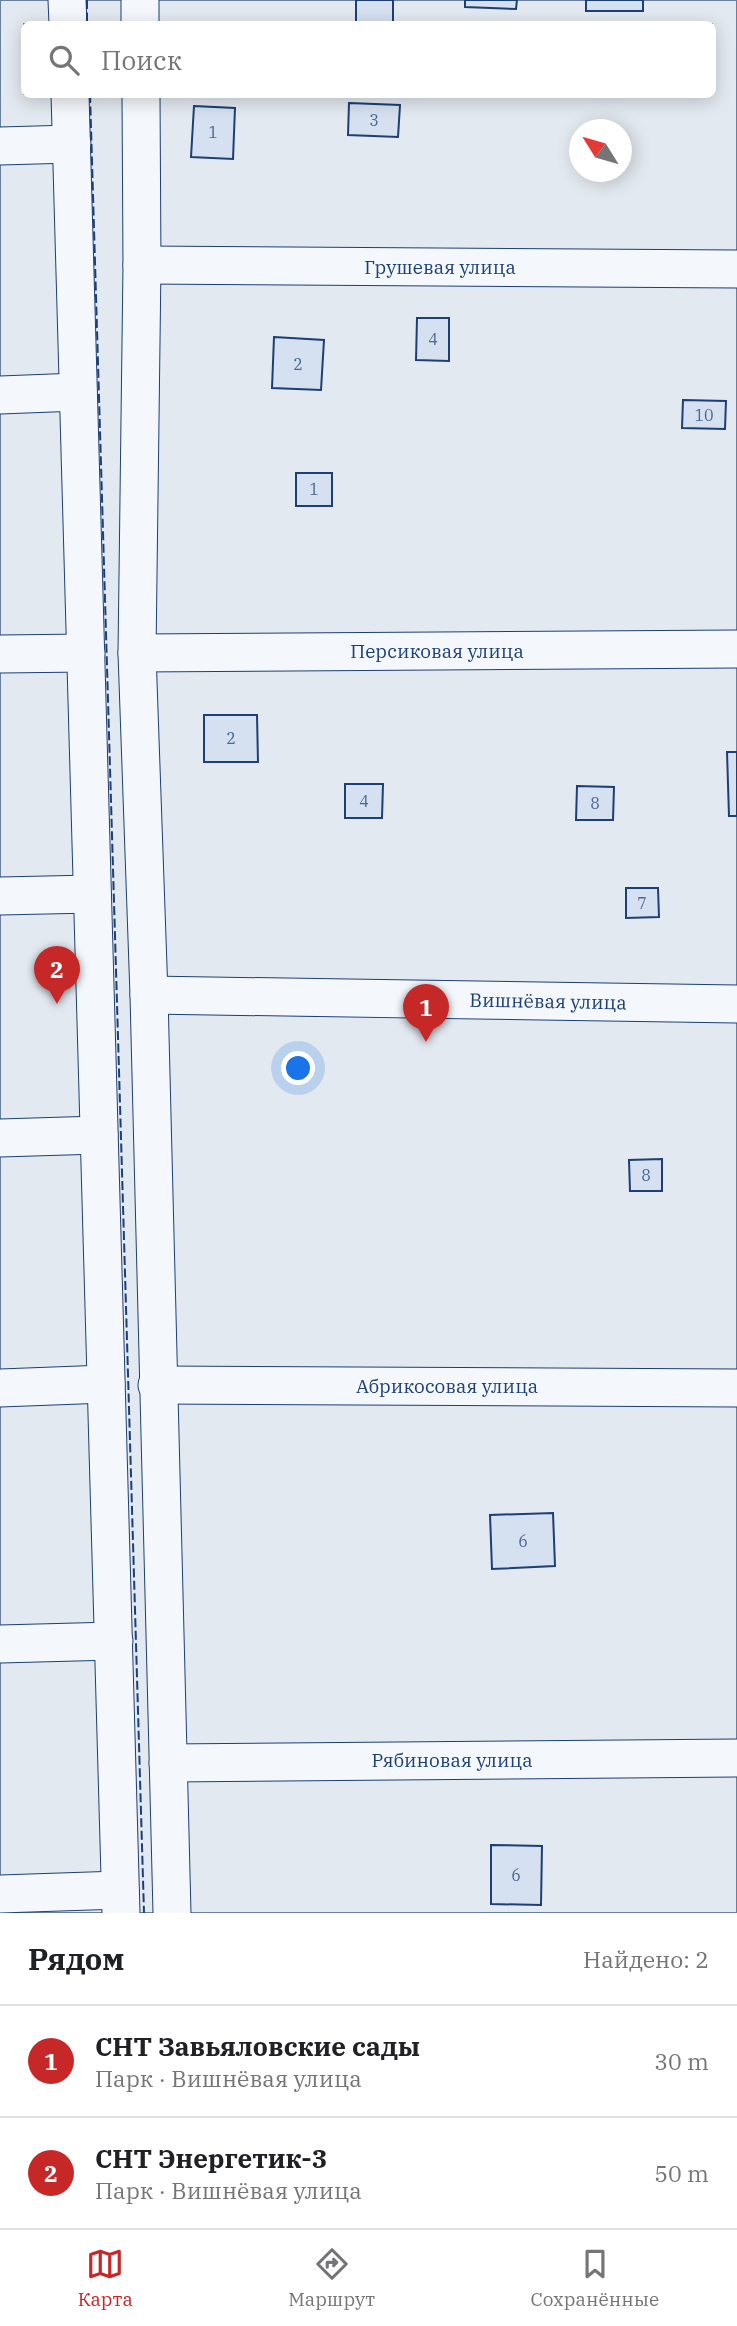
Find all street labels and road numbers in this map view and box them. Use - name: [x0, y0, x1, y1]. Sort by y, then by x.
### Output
- street label: Грушевая улица: [364, 255, 516, 279]
- street label: Персиковая улица: [350, 639, 524, 663]
- street label: Вишнёвая улица: [469, 988, 627, 1014]
- street label: Абрикосовая улица: [356, 1374, 538, 1398]
- street label: Рябиновая улица: [371, 1748, 533, 1772]

